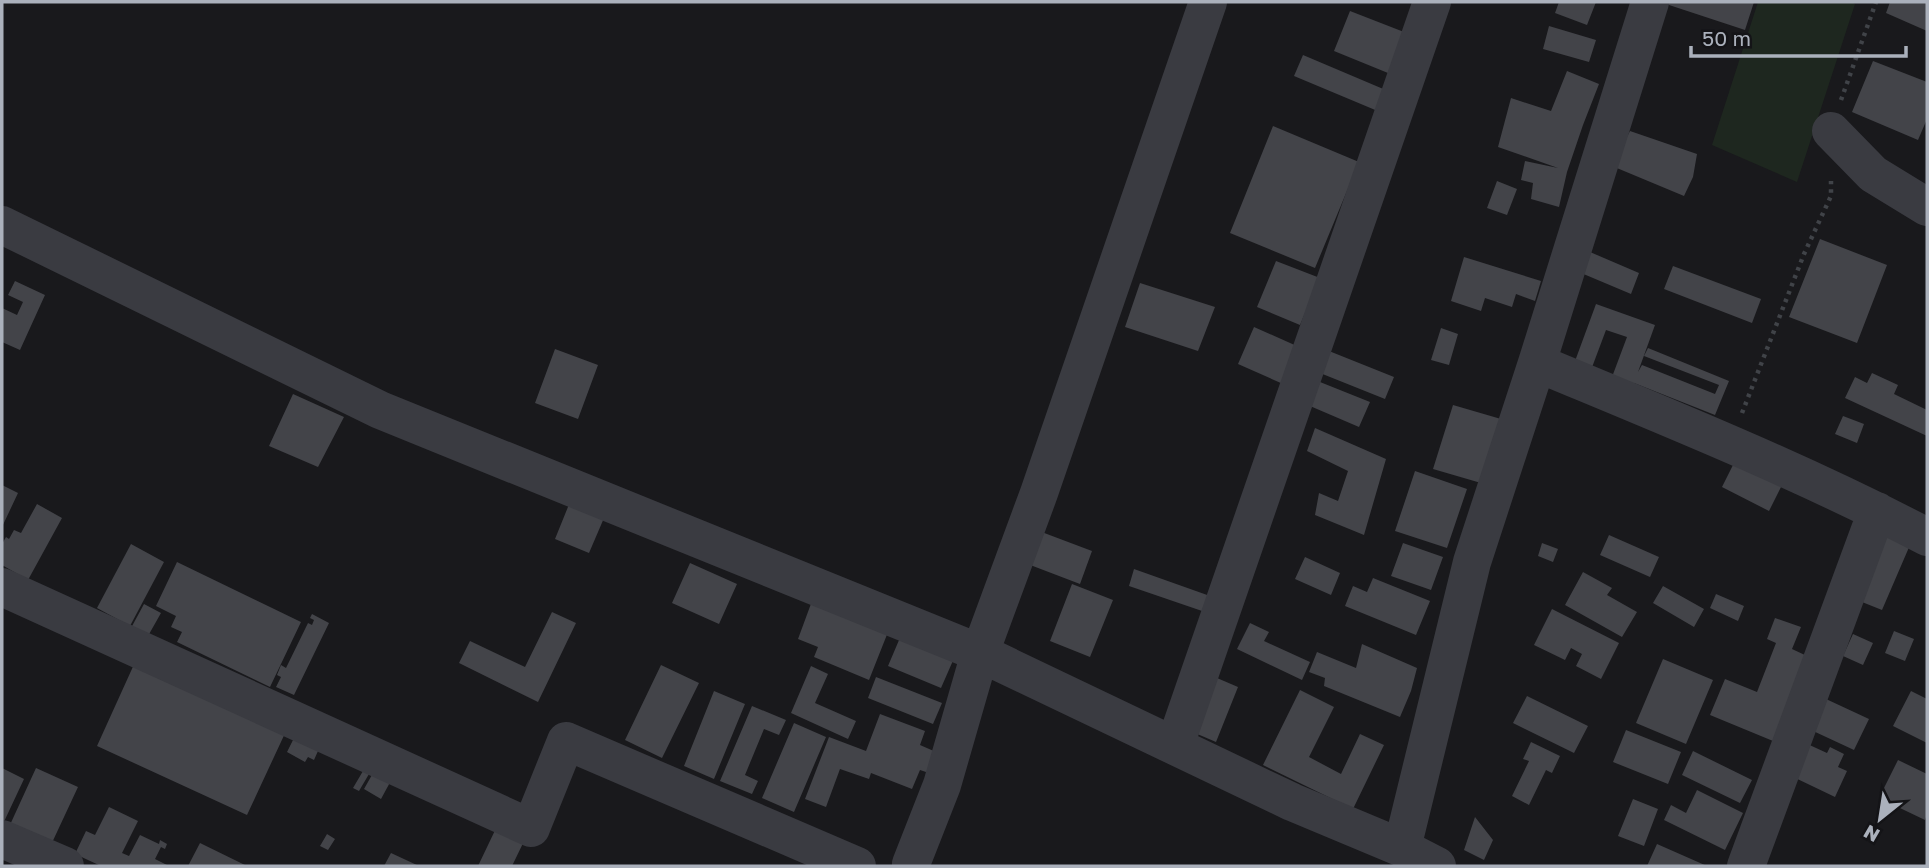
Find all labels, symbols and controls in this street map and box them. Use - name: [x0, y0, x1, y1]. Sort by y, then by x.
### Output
- scale bar: [1691, 14, 1906, 58]
- text: 50 m: [1702, 25, 1751, 51]
- north arrow: [1845, 784, 1915, 854]
- text: N: [1859, 821, 1883, 848]

